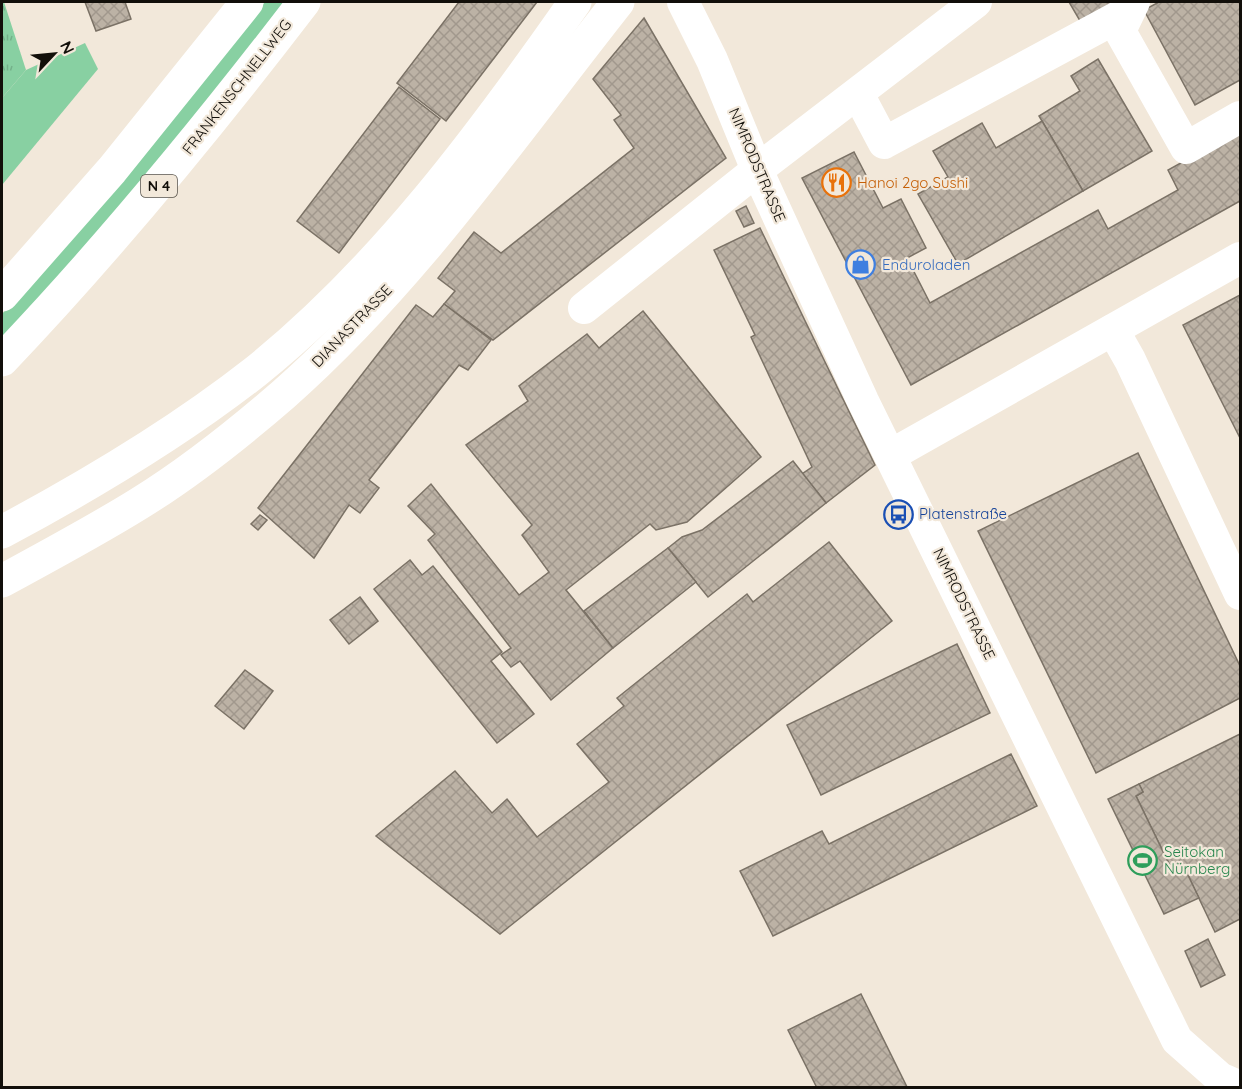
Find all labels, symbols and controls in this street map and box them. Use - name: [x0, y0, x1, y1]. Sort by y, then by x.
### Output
- street label: FRANKENSCHNELLWEG: [178, 15, 295, 158]
- north arrow: [24, 24, 84, 84]
- text: N: [56, 38, 79, 57]
- street label: NIMRODSTRASSE: [725, 105, 790, 225]
- restaurant icon: Hanoi 2go Sushi: [820, 167, 852, 199]
- place label: Hanoi 2go Sushi: [857, 173, 968, 192]
- road number: N 4: [141, 175, 177, 197]
- shop icon: Enduroladen: [845, 249, 877, 281]
- place label: Enduroladen: [882, 255, 970, 274]
- street label: DIANASTRASSE: [307, 280, 396, 371]
- bus stop icon: Platenstraße: [882, 498, 914, 530]
- place label: Platenstraße: [919, 504, 1007, 523]
- street label: NIMRODSTRASSE: [929, 545, 1000, 663]
- place label: Seitokan Nürnberg: [1164, 842, 1230, 878]
- sports icon: Seitokan Nürnberg: [1127, 845, 1159, 877]

